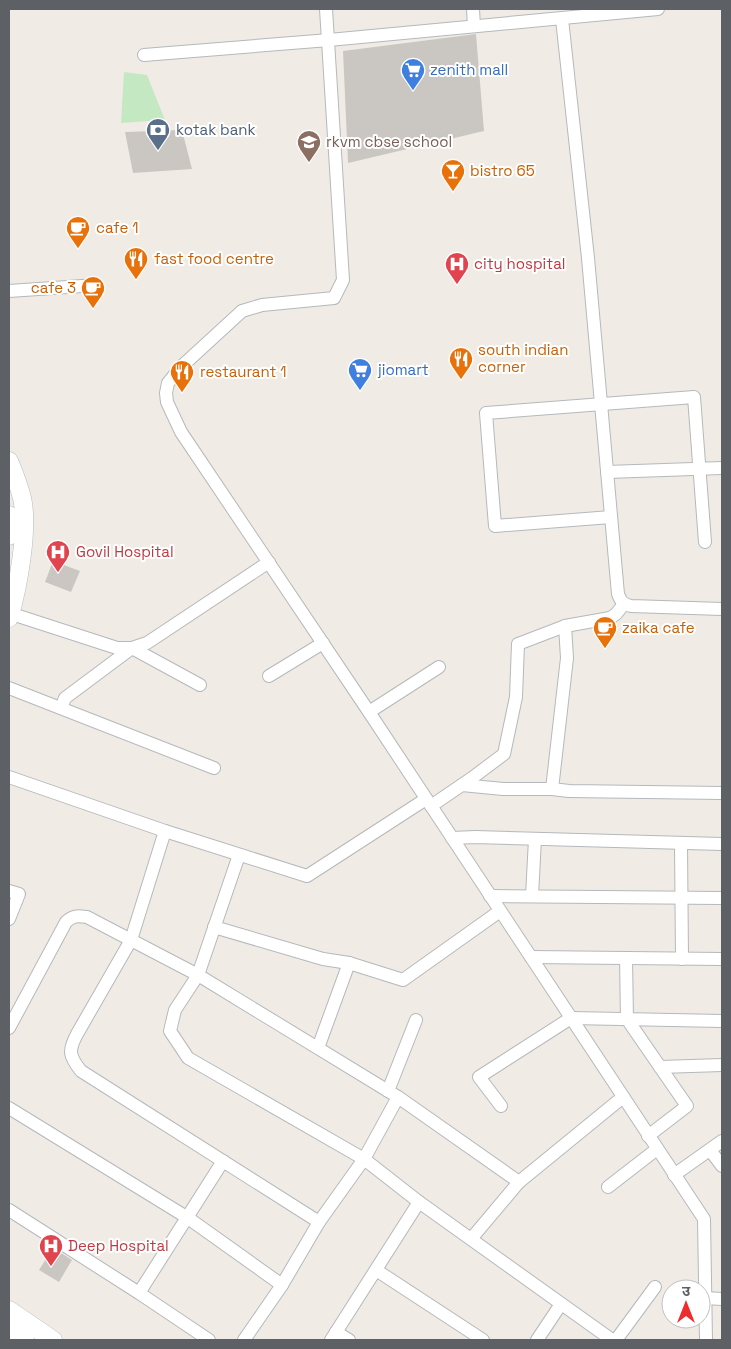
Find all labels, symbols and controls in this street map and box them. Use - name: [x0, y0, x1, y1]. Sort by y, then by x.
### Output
- supermarket icon: zenith mall: [400, 57, 426, 91]
- place label: zenith mall: [430, 60, 508, 79]
- bank icon: kotak bank: [145, 117, 171, 151]
- place label: kotak bank: [176, 120, 256, 139]
- school or university icon: rkvm cbse school: [296, 129, 322, 163]
- place label: rkvm cbse school: [326, 132, 452, 151]
- bar icon: bistro 65: [440, 158, 466, 192]
- place label: bistro 65: [470, 161, 535, 180]
- cafe icon: cafe 1: [65, 215, 91, 249]
- place label: cafe 1: [96, 218, 138, 237]
- restaurant icon: fast food centre: [123, 246, 149, 280]
- place label: fast food centre: [154, 249, 274, 268]
- hospital icon: city hospital: [444, 251, 470, 285]
- place label: city hospital: [474, 254, 565, 273]
- cafe icon: cafe 3: [80, 275, 106, 309]
- place label: cafe 3: [31, 278, 76, 297]
- place label: south indian corner: [478, 340, 568, 376]
- restaurant icon: south indian corner: [448, 346, 474, 380]
- supermarket icon: jiomart: [347, 357, 373, 391]
- restaurant icon: restaurant 1: [169, 359, 195, 393]
- place label: jiomart: [377, 360, 429, 379]
- place label: restaurant 1: [200, 362, 287, 381]
- hospital icon: Govil Hospital: [45, 539, 71, 573]
- place label: Govil Hospital: [76, 542, 174, 561]
- cafe icon: zaika cafe: [592, 615, 618, 649]
- place label: zaika cafe: [622, 618, 695, 637]
- hospital icon: Deep Hospital: [38, 1233, 64, 1267]
- place label: Deep Hospital: [68, 1236, 169, 1255]
- north arrow: [661, 1279, 711, 1329]
- text: उ: [682, 1282, 691, 1300]

